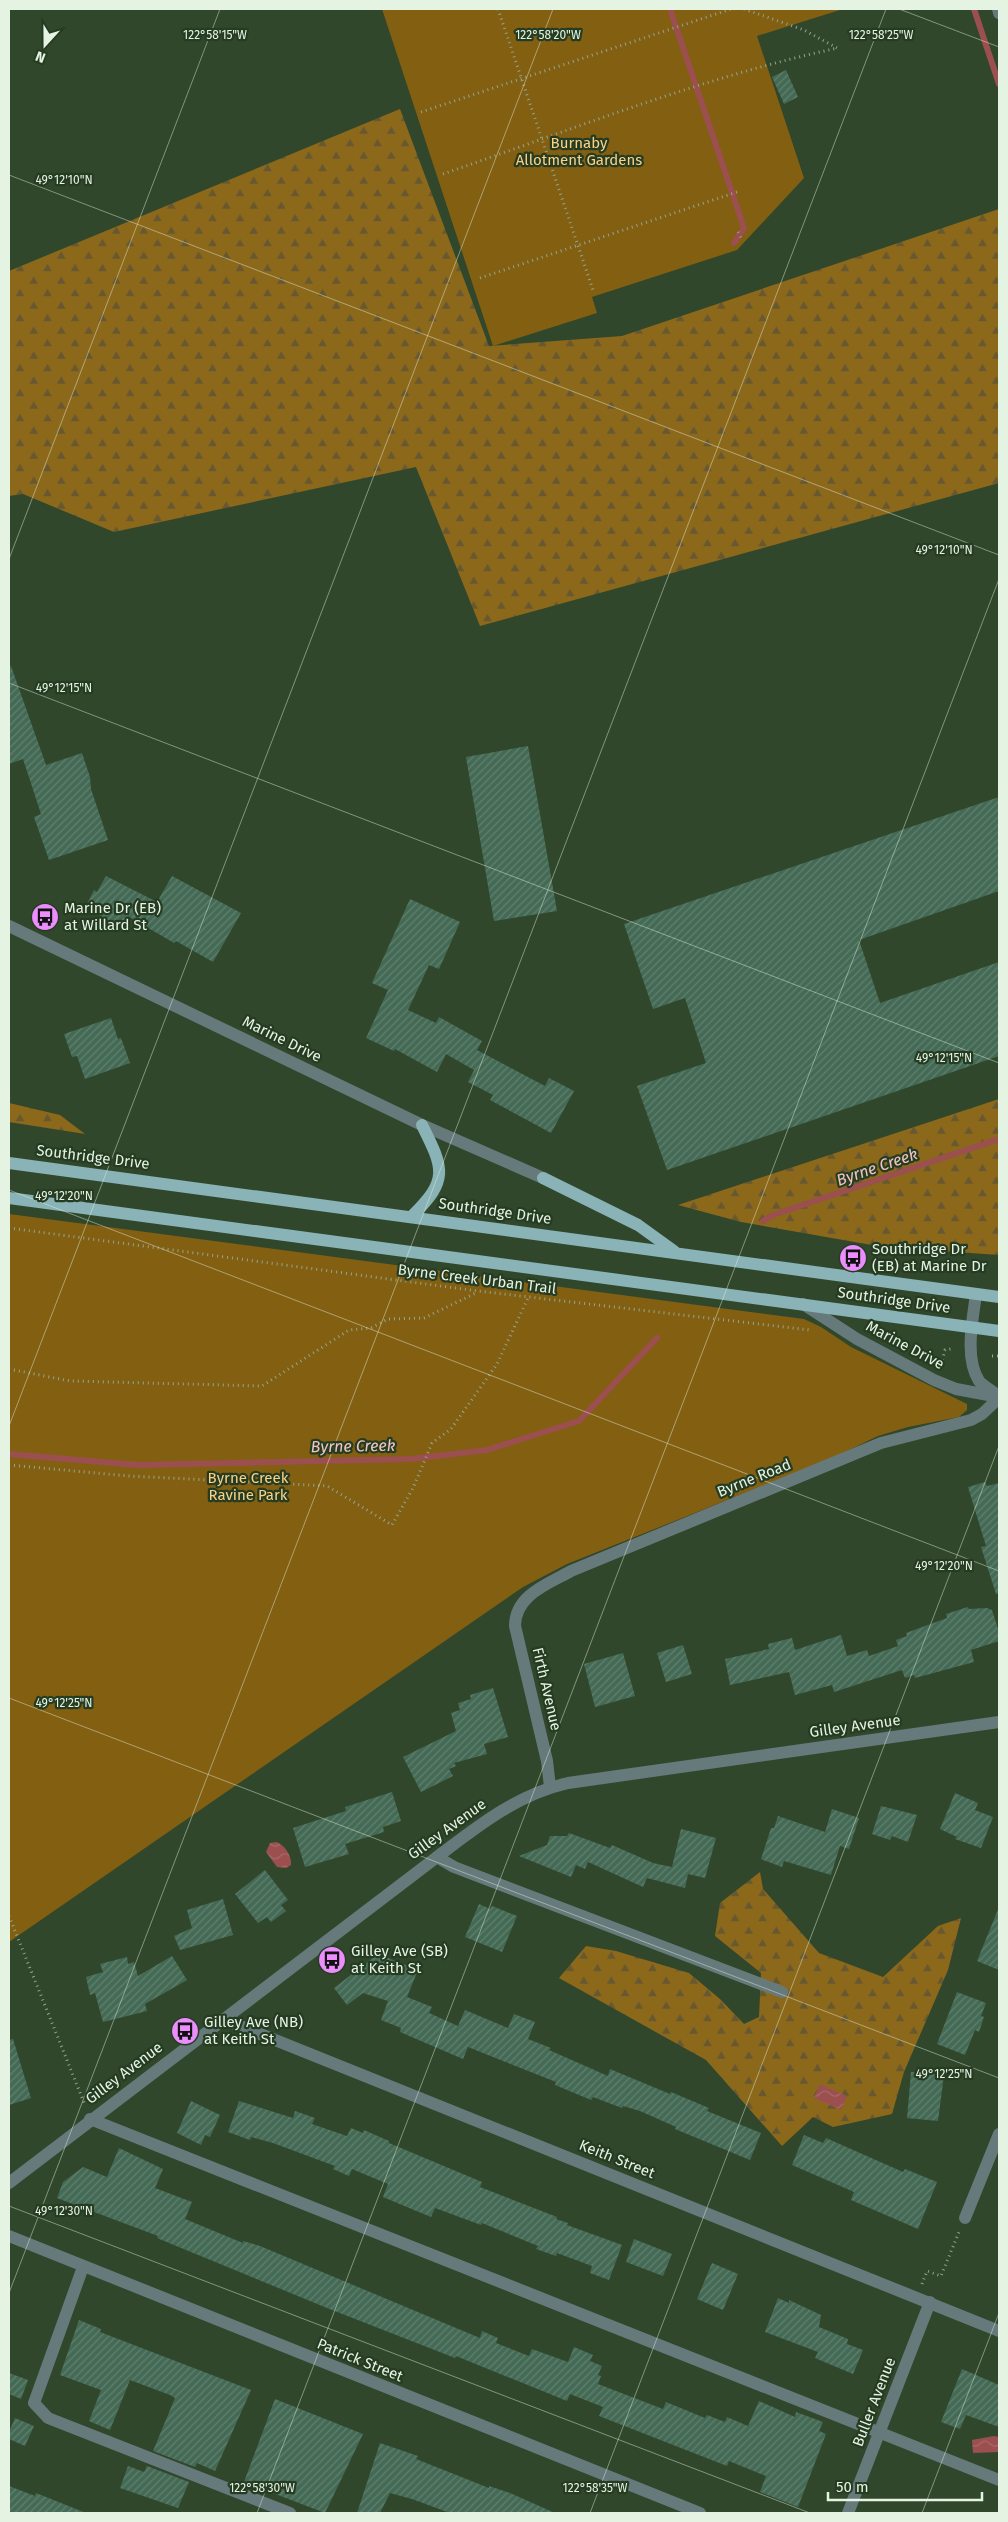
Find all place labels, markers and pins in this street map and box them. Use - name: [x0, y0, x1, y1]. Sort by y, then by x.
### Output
- place label: Marine Dr (EB) at Willard St: [64, 899, 161, 934]
- bus stop icon: Marine Dr (EB) at Willard St: [30, 902, 60, 932]
- place label: Southridge Dr (EB) at Marine Dr: [872, 1240, 987, 1275]
- bus stop icon: Southridge Dr (EB) at Marine Dr: [838, 1243, 868, 1273]
- place label: Gilley Ave (SB) at Keith St: [351, 1942, 448, 1977]
- bus stop icon: Gilley Ave (SB) at Keith St: [317, 1945, 347, 1975]
- place label: Gilley Ave (NB) at Keith St: [204, 2013, 303, 2048]
- bus stop icon: Gilley Ave (NB) at Keith St: [170, 2016, 200, 2046]

